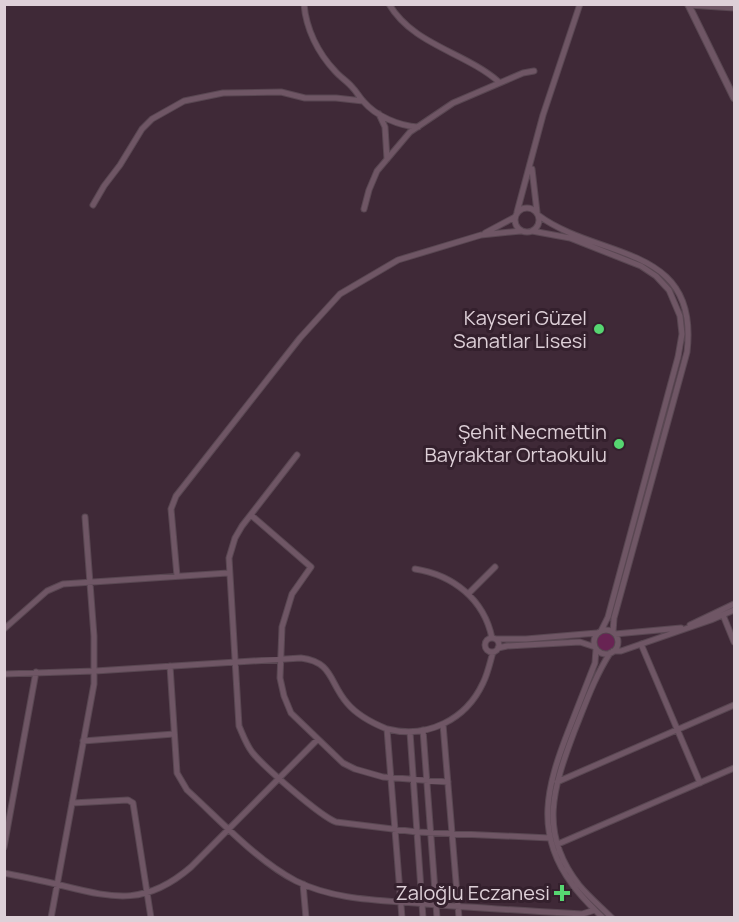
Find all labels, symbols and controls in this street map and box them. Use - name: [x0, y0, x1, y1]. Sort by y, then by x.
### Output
- place label: Kayseri Güzel Sanatlar Lisesi: [453, 304, 587, 354]
- marker: Kayseri Güzel Sanatlar Lisesi: [592, 322, 606, 336]
- place label: Şehit Necmettin Bayraktar Ortaokulu: [425, 418, 607, 468]
- marker: Şehit Necmettin Bayraktar Ortaokulu: [612, 437, 626, 451]
- place label: Zaloğlu Eczanesi: [395, 879, 550, 906]
- marker: Zaloğlu Eczanesi: [555, 886, 569, 900]

